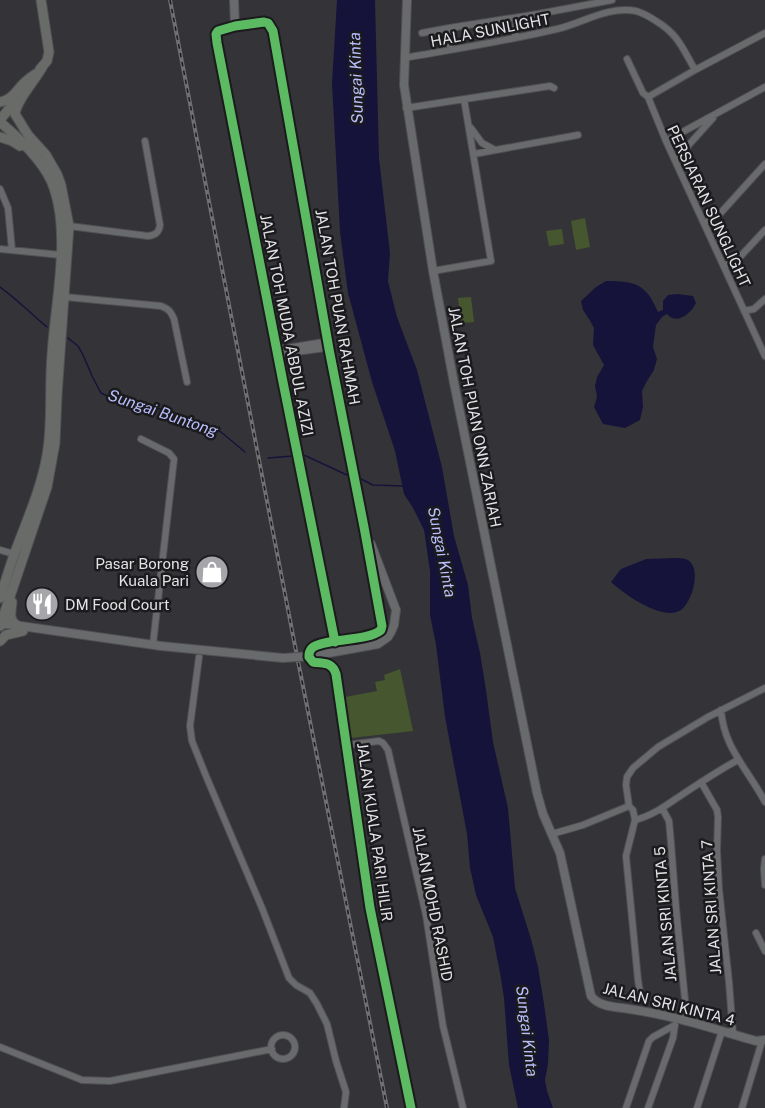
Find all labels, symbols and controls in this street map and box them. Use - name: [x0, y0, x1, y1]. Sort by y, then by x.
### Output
- street label: HALA SUNLIGHT: [429, 10, 551, 50]
- water label: Sungai Kinta: [345, 32, 367, 124]
- street label: PERSIARAN SUNGLIGHT: [664, 122, 754, 290]
- street label: JALAN TOH PUAN RAHMAH: [312, 208, 364, 406]
- street label: JALAN TOH MUDA ABDUL AZIZI: [257, 213, 317, 437]
- street label: JALAN TOH PUAN ONN ZARIAH: [445, 305, 505, 529]
- water label: Sungai Buntong: [106, 385, 221, 441]
- water label: Sungai Kinta: [424, 505, 460, 599]
- shop icon: Pasar Borong Kuala Pari: [194, 554, 230, 590]
- place label: Pasar Borong Kuala Pari: [95, 555, 189, 589]
- restaurant icon: DM Food Court: [24, 586, 60, 622]
- place label: DM Food Court: [65, 596, 170, 613]
- street label: JALAN KUALA PARI HILIR: [354, 742, 396, 922]
- street label: JALAN MOHD RASHID: [410, 825, 456, 983]
- street label: JALAN SRI KINTA 7: [698, 839, 724, 975]
- street label: JALAN SRI KINTA 5: [651, 846, 679, 982]
- street label: JALAN SRI KINTA 4: [601, 979, 737, 1029]
- water label: Sungai Kinta: [512, 984, 542, 1078]

